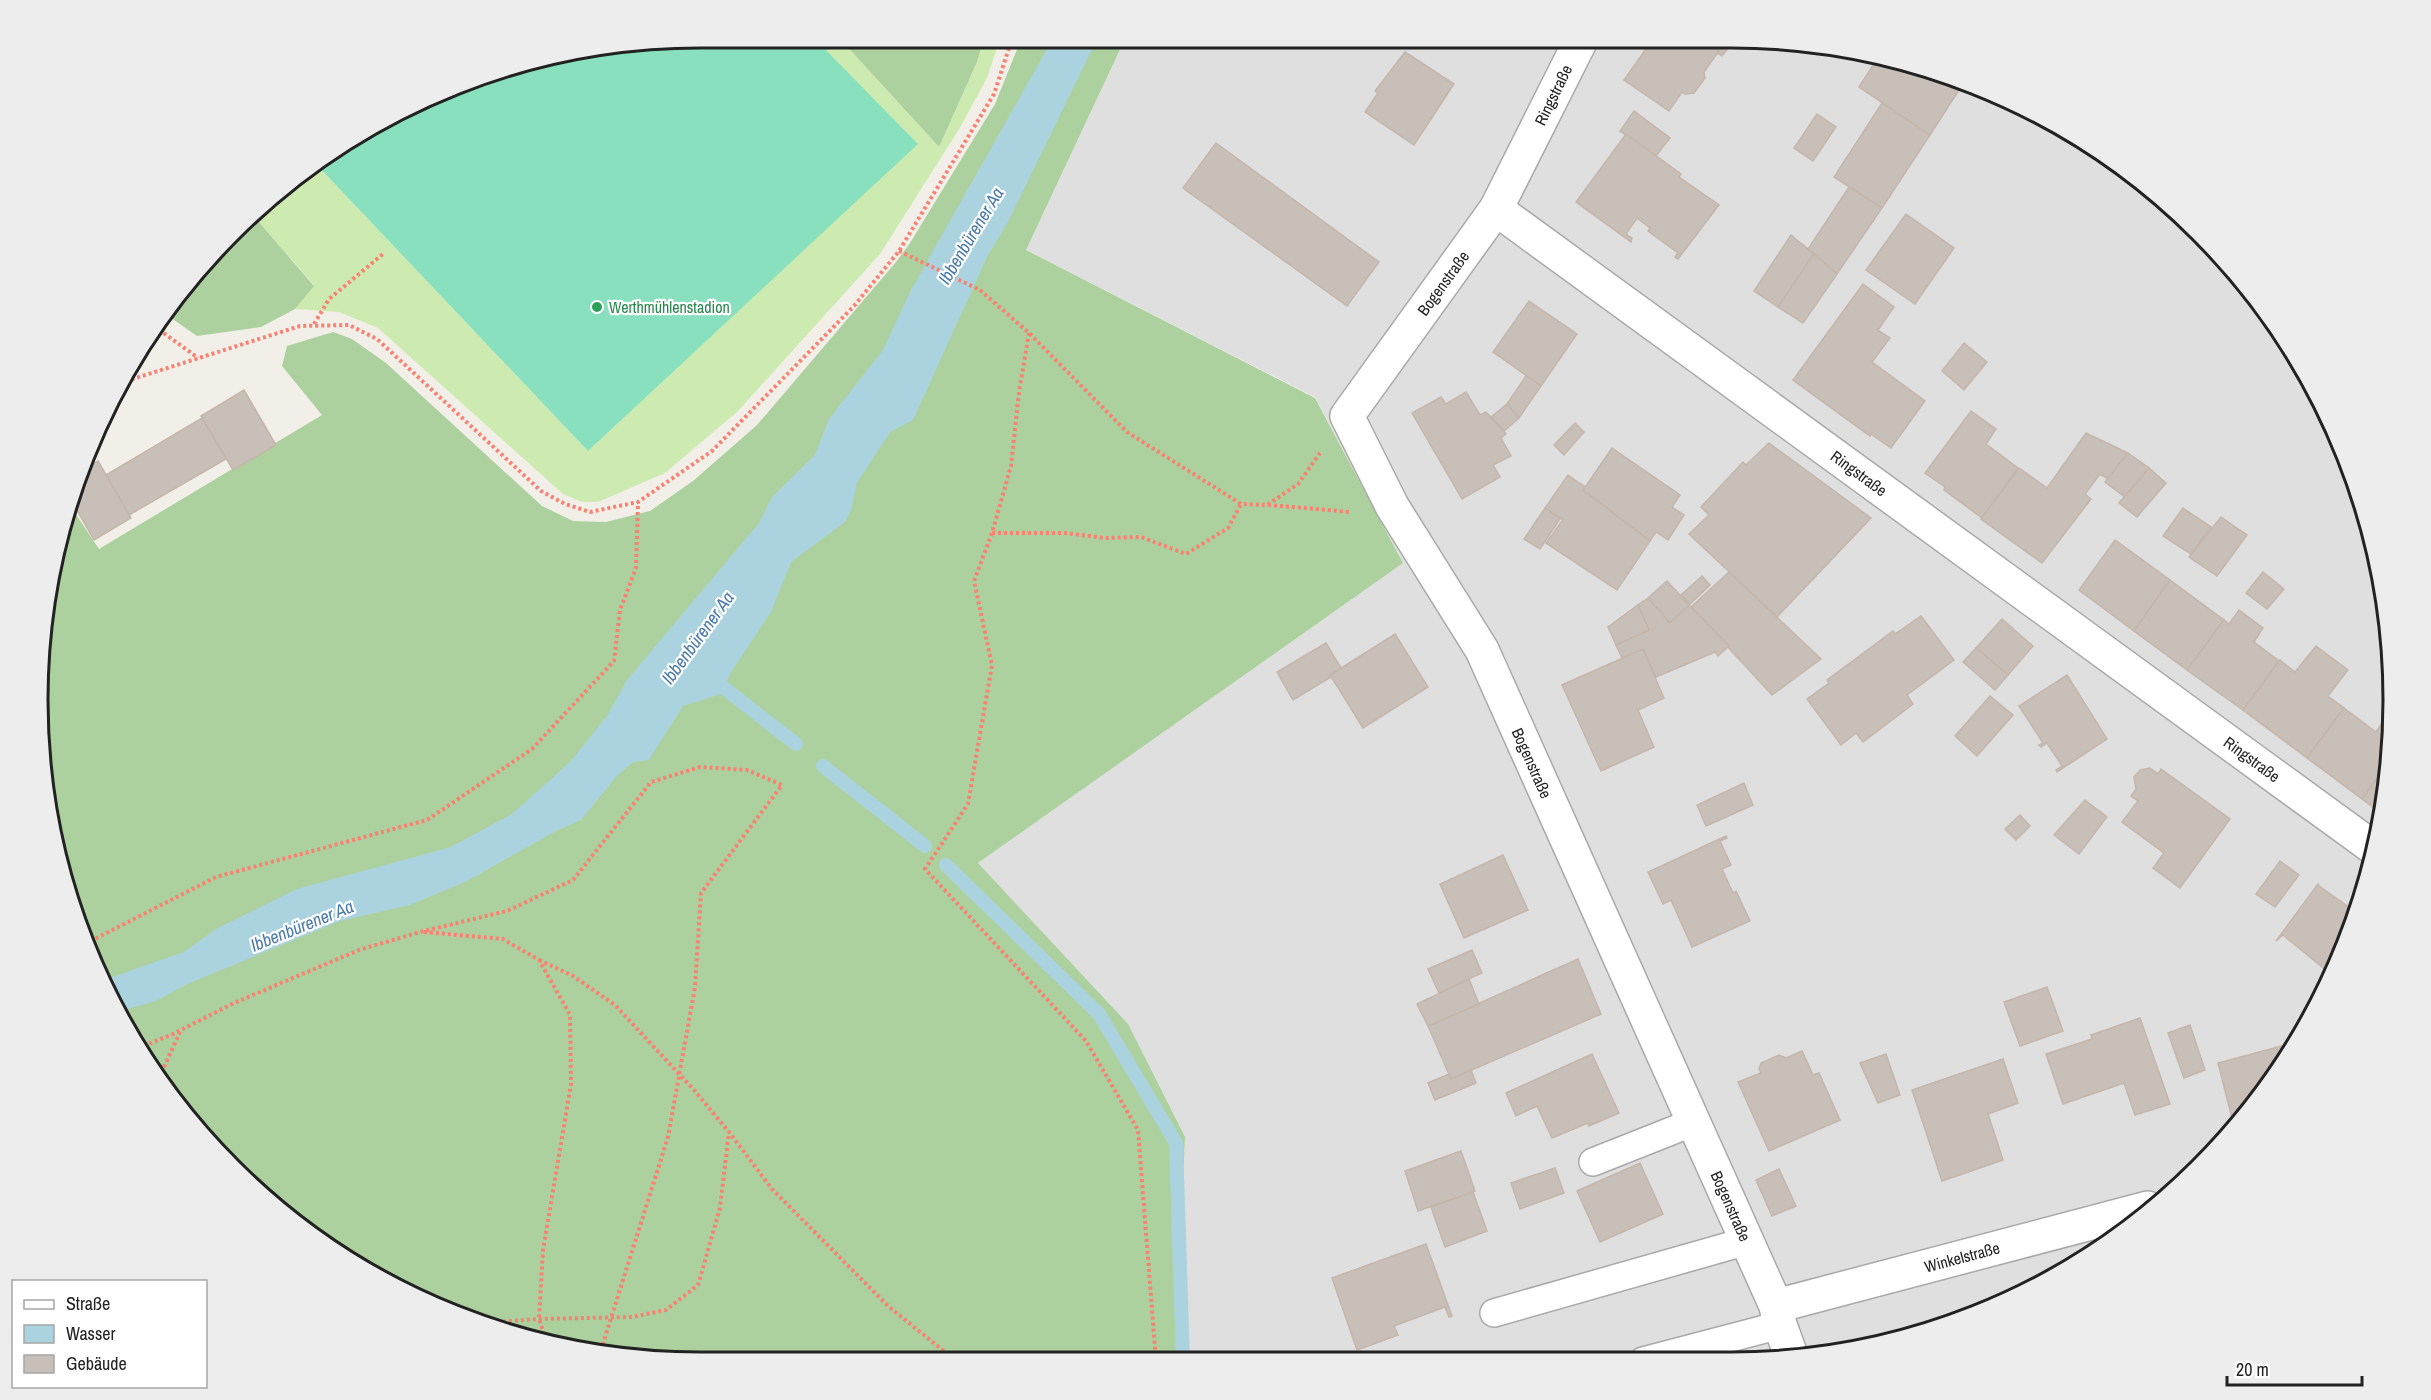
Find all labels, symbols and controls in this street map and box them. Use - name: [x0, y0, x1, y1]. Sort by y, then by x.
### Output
- street label: Ringstraße: [1529, 61, 1577, 129]
- water label: Ibbenbürener Aa: [932, 183, 1009, 289]
- street label: Bogenstraße: [1412, 246, 1474, 320]
- place label: Werthmühlenstadion: [609, 296, 730, 318]
- marker: Werthmühlenstadion: [590, 300, 604, 314]
- street label: Ringstraße: [1826, 445, 1892, 501]
- water label: Ibbenbürener Aa: [655, 586, 740, 689]
- street label: Bogenstraße: [1507, 724, 1557, 802]
- street label: Ringstraße: [2219, 731, 2285, 787]
- water label: Ibbenbürener Aa: [247, 894, 357, 958]
- street label: Bogenstraße: [1706, 1167, 1756, 1245]
- street label: Winkelstraße: [1922, 1236, 2002, 1278]
- legend: [12, 1280, 207, 1388]
- text: Straße: [66, 1291, 110, 1316]
- text: Wasser: [66, 1321, 116, 1346]
- scale bar: [2227, 1349, 2362, 1387]
- text: Gebäude: [66, 1351, 127, 1376]
- text: 20 m: [2236, 1357, 2269, 1382]

